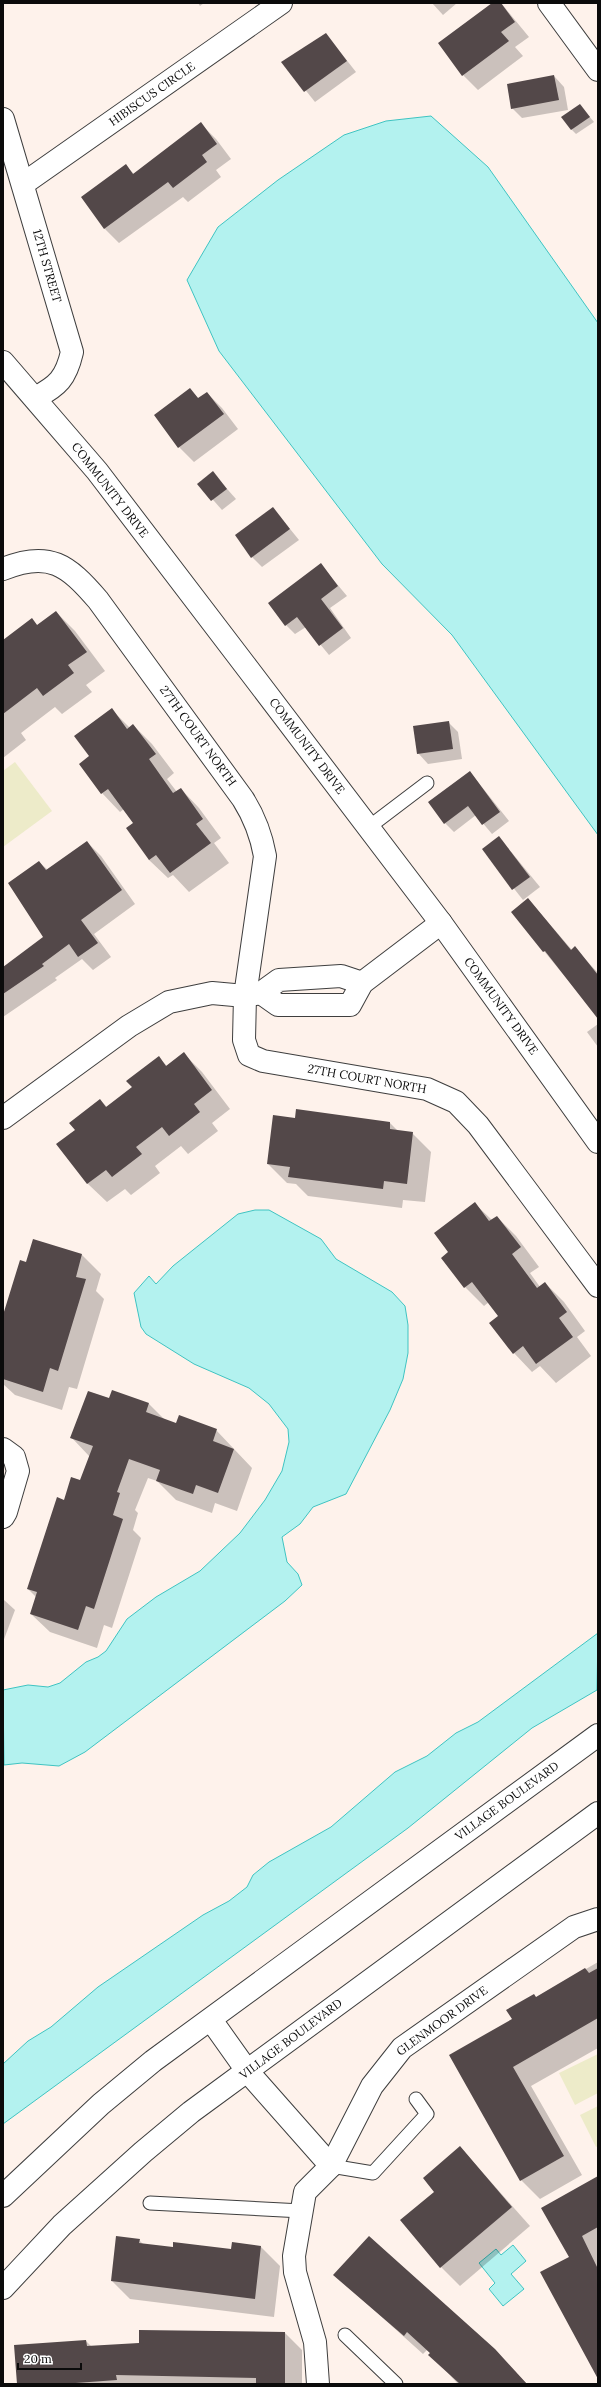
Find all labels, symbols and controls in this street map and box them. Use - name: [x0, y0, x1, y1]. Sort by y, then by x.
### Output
- street label: HIBISCUS CIRCLE: [106, 58, 198, 129]
- street label: 12TH STREET: [30, 227, 65, 305]
- street label: COMMUNITY DRIVE: [69, 439, 152, 540]
- street label: 27TH COURT NORTH: [157, 683, 240, 789]
- street label: COMMUNITY DRIVE: [266, 695, 348, 797]
- street label: COMMUNITY DRIVE: [461, 954, 542, 1057]
- street label: 27TH COURT NORTH: [306, 1061, 428, 1096]
- street label: VILLAGE BOULEVARD: [451, 1758, 562, 1844]
- street label: GLENMOOR DRIVE: [393, 1983, 490, 2059]
- street label: VILLAGE BOULEVARD: [236, 1995, 345, 2083]
- scale bar: [18, 2345, 81, 2371]
- text: 20 m: [24, 2351, 52, 2366]

